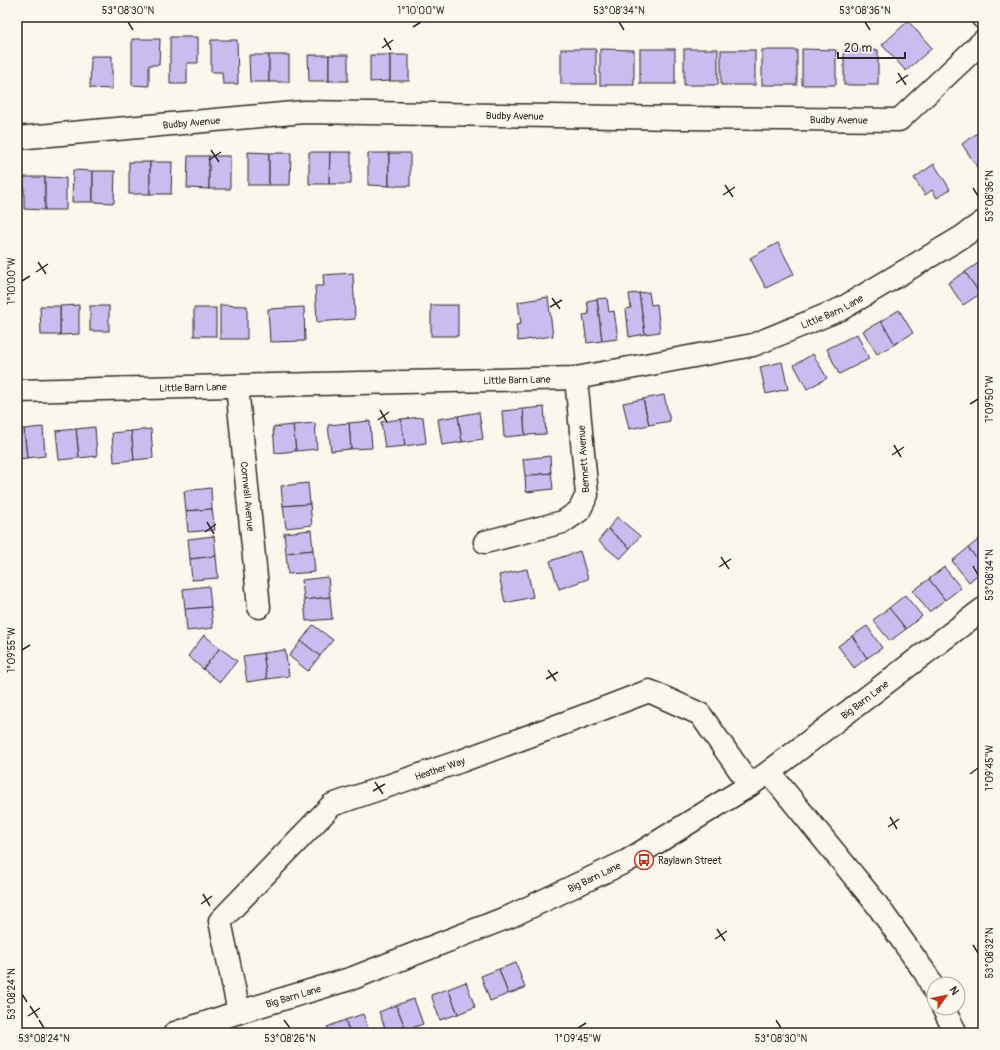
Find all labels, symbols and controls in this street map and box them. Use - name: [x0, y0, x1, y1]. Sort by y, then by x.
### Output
- text: 53°08'30"N: [102, 5, 154, 17]
- text: 1°10'00"W: [397, 5, 445, 17]
- text: 53°08'34"N: [593, 5, 645, 17]
- text: 53°08'36"N: [839, 5, 891, 17]
- scale bar: [838, 34, 905, 60]
- text: 20 m: [844, 41, 873, 56]
- street label: Budby Avenue: [486, 110, 544, 123]
- street label: Budby Avenue: [810, 114, 868, 127]
- street label: Budby Avenue: [162, 115, 221, 132]
- text: 53°08'36"N: [984, 170, 996, 222]
- text: 1°10'00"W: [6, 257, 18, 305]
- street label: Little Barn Lane: [799, 292, 866, 332]
- street label: Little Barn Lane: [483, 374, 551, 387]
- text: 1°09'50"W: [984, 375, 996, 423]
- street label: Little Barn Lane: [159, 381, 227, 395]
- street label: Bennett Avenue: [576, 425, 592, 493]
- street label: Cornwall Avenue: [238, 461, 256, 532]
- text: 53°08'34"N: [984, 549, 996, 601]
- text: 1°09'55"W: [6, 627, 18, 673]
- street label: Big Barn Lane: [839, 678, 891, 722]
- text: 1°09'45"W: [984, 745, 996, 791]
- street label: Heather Way: [413, 755, 467, 783]
- bus stop icon: Raylawn Street: [633, 849, 655, 871]
- place label: Raylawn Street: [658, 855, 722, 867]
- street label: Big Barn Lane: [566, 860, 623, 895]
- text: 53°08'32"N: [984, 927, 996, 979]
- text: 53°08'24"N: [6, 968, 18, 1020]
- north arrow: [926, 976, 966, 1016]
- street label: Big Barn Lane: [265, 983, 323, 1011]
- text: N: [946, 984, 962, 998]
- text: 53°08'24"N: [18, 1033, 70, 1045]
- text: 53°08'26"N: [264, 1033, 316, 1045]
- text: 1°09'45"W: [555, 1033, 601, 1045]
- text: 53°08'30"N: [755, 1033, 807, 1045]

